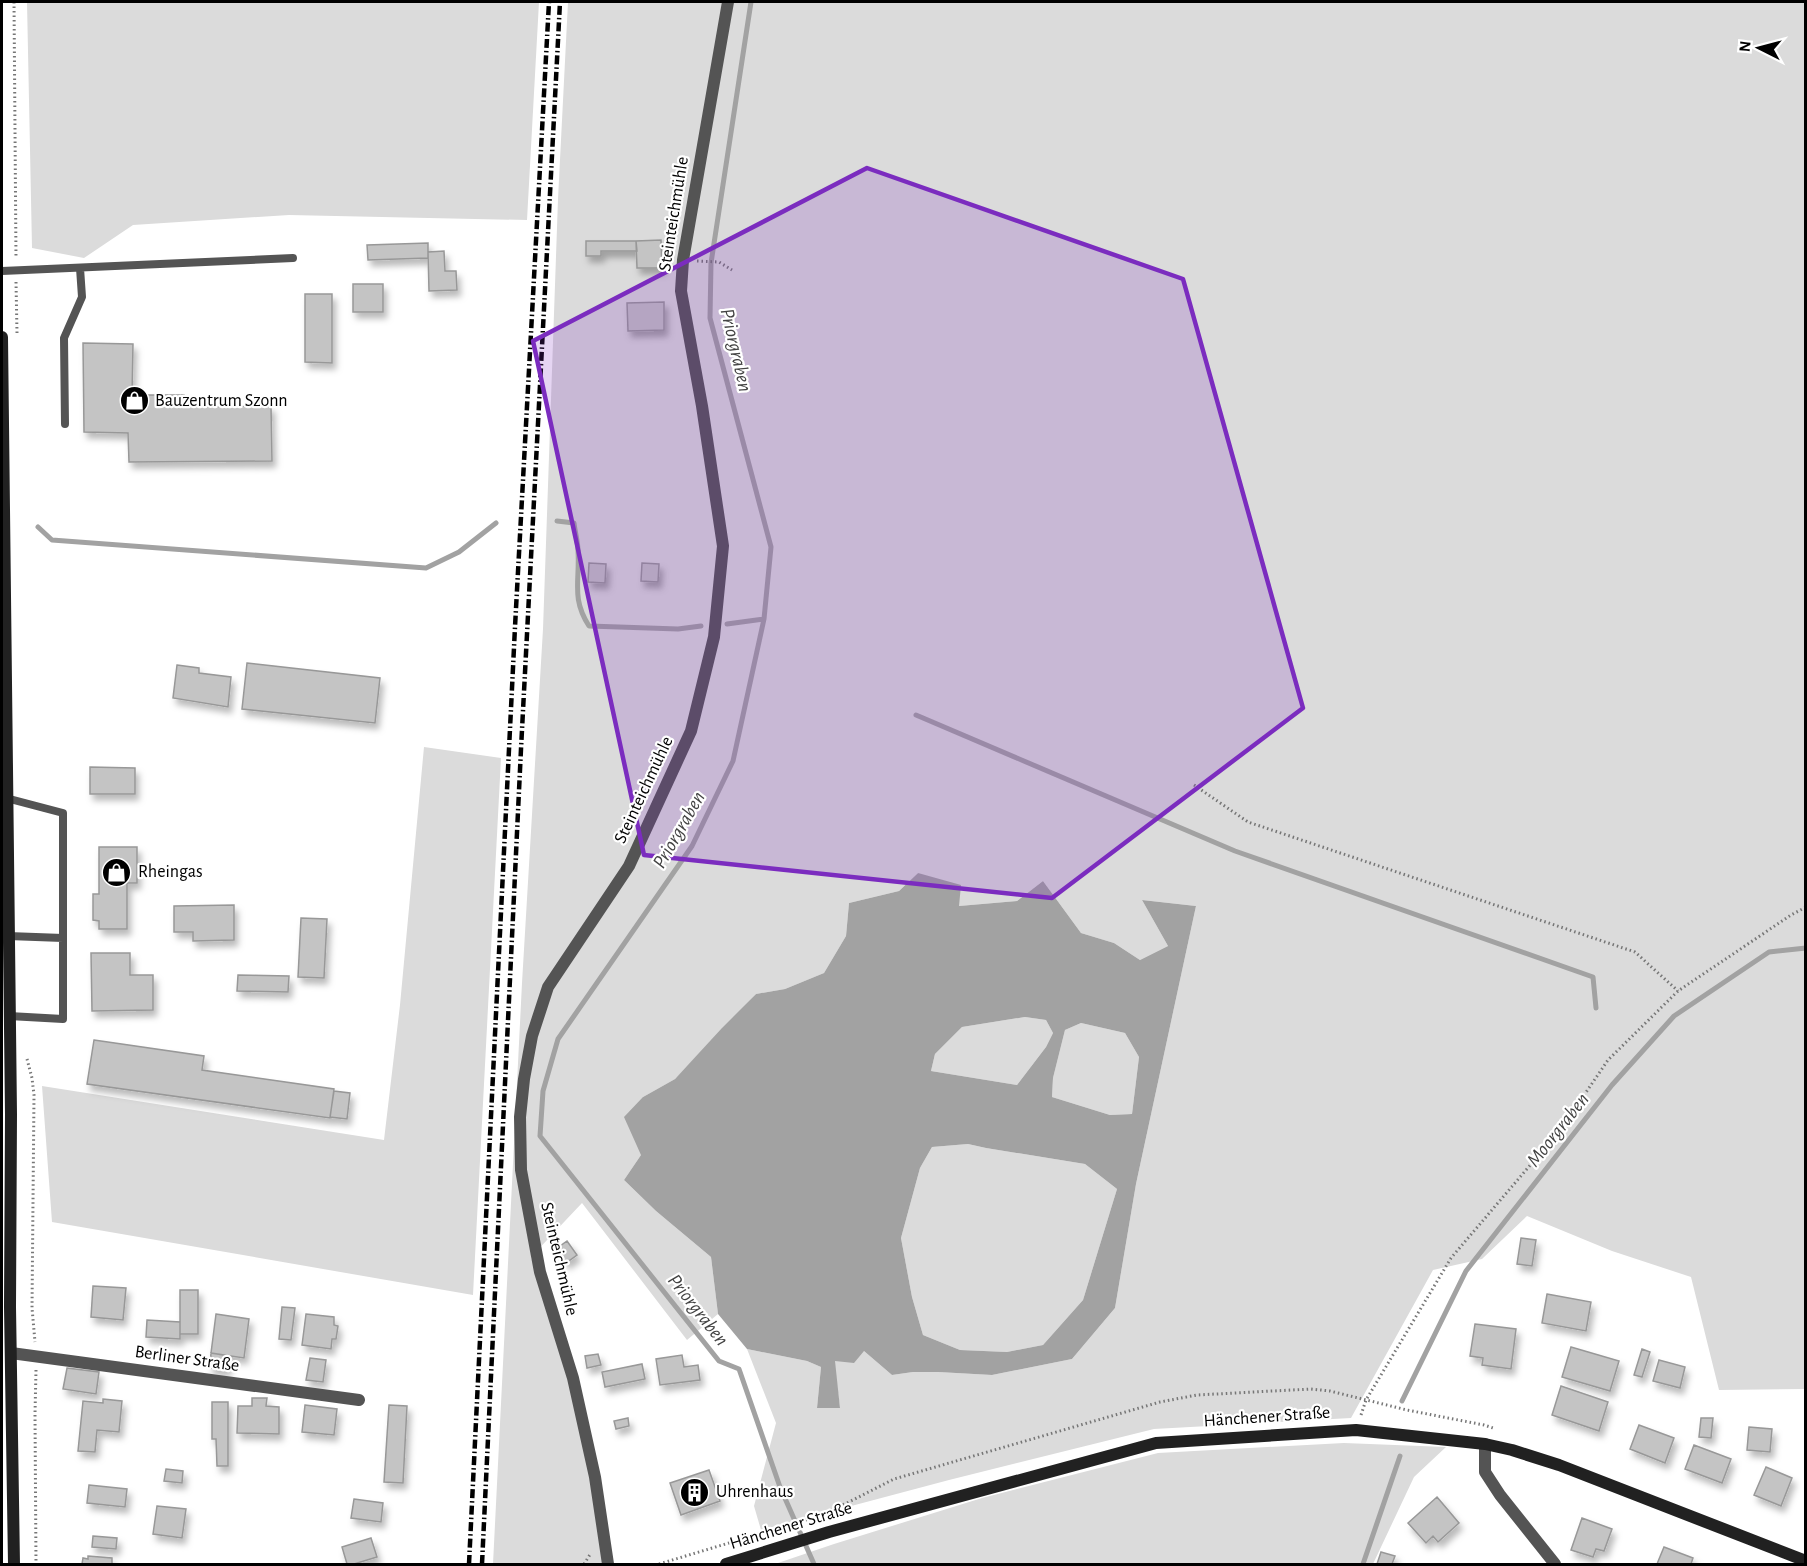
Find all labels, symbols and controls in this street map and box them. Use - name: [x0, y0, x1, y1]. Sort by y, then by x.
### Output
- north arrow: [1729, 18, 1789, 78]
- text: N: [1737, 40, 1754, 53]
- street label: Steinteichmühle: [656, 155, 692, 273]
- water label: Priorgraben: [717, 306, 755, 394]
- shop icon: Bauzentrum Szonn: [118, 385, 150, 417]
- place label: Bauzentrum Szonn: [155, 392, 288, 410]
- street label: Steinteichmühle: [611, 734, 677, 846]
- water label: Priorgraben: [649, 788, 709, 872]
- shop icon: Rheingas: [101, 856, 133, 888]
- place label: Rheingas: [138, 863, 203, 881]
- water label: Moorgraben: [1523, 1089, 1593, 1171]
- street label: Steinteichmühle: [537, 1201, 581, 1317]
- water label: Priorgraben: [664, 1270, 732, 1350]
- street label: Berliner Straße: [134, 1343, 240, 1375]
- street label: Hänchener Straße: [1203, 1404, 1331, 1430]
- building icon: Uhrenhaus: [679, 1476, 711, 1508]
- place label: Uhrenhaus: [716, 1483, 793, 1501]
- street label: Hänchener Straße: [728, 1499, 854, 1553]

